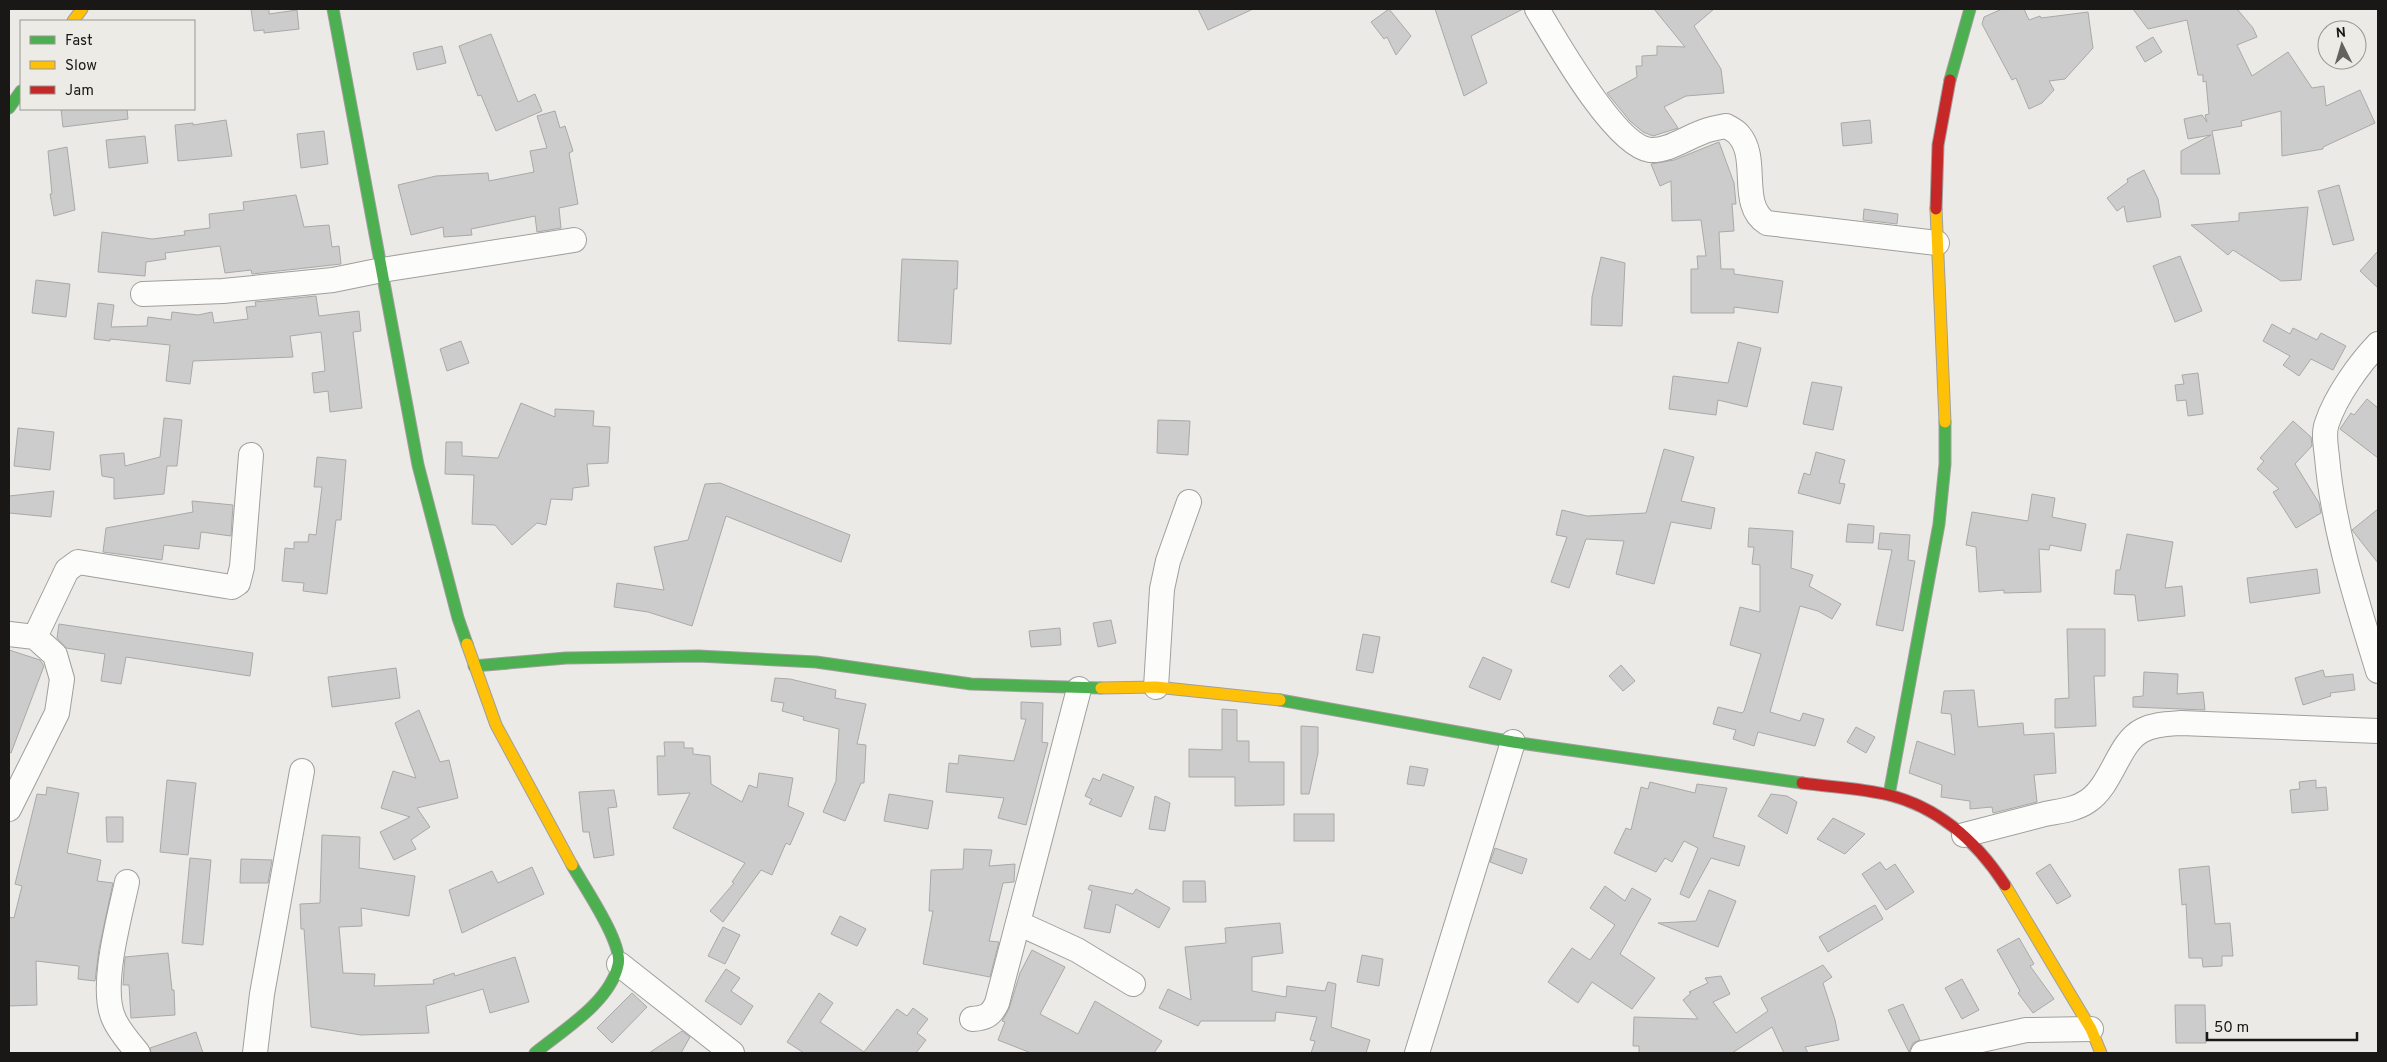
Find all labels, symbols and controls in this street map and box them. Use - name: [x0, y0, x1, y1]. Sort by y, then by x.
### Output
- legend: [20, 20, 195, 110]
- north arrow: [2317, 20, 2367, 70]
- text: N: [2335, 25, 2347, 42]
- text: Fast: [65, 32, 93, 51]
- text: Slow: [65, 57, 97, 76]
- text: Jam: [65, 82, 94, 101]
- scale bar: [2207, 1010, 2357, 1042]
- text: 50 m: [2214, 1019, 2249, 1038]

